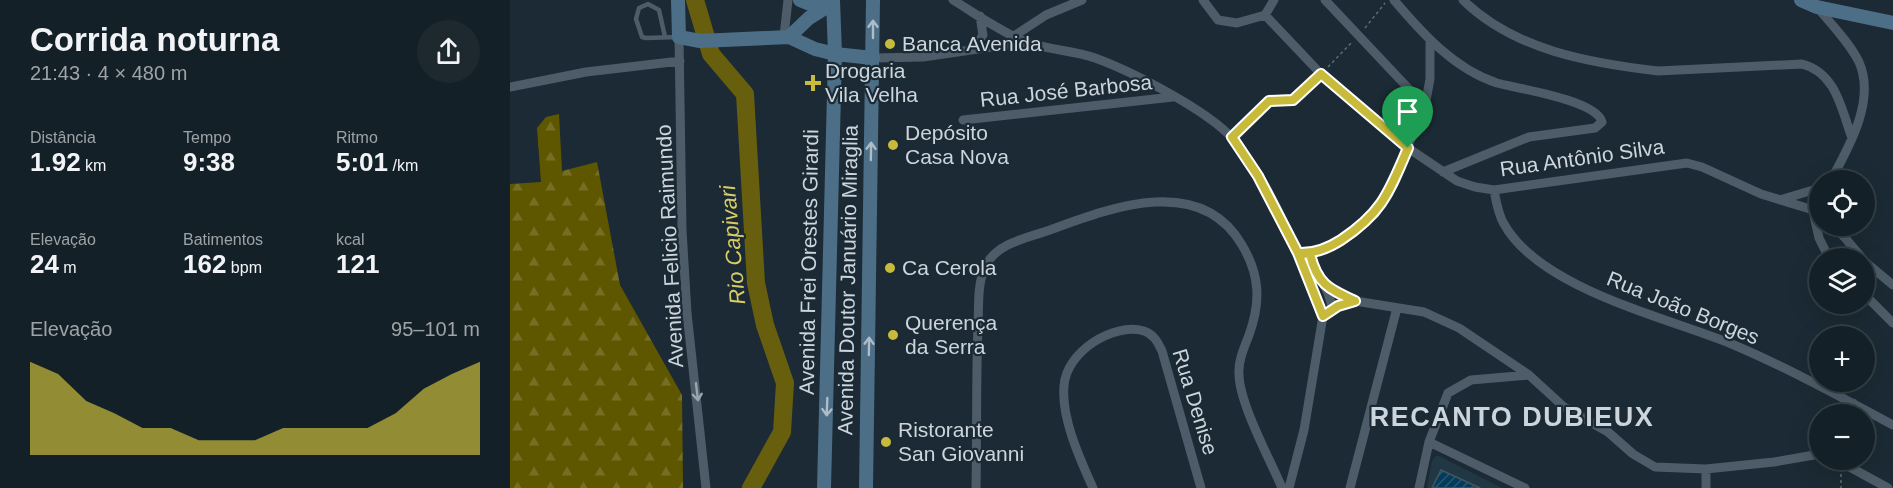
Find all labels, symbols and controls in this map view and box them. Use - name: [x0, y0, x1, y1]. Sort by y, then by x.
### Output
- one-way arrow: [867, 19, 879, 39]
- button: share: [417, 20, 480, 83]
- text: Corrida noturna: [30, 21, 279, 58]
- place label: Banca Avenida: [902, 32, 1042, 55]
- marker: Banca Avenida: [883, 37, 897, 51]
- place label: Drogaria Vila Velha: [825, 59, 918, 106]
- text: 21:43 · 4 × 480 m: [30, 62, 187, 84]
- street label: Rua José Barbosa: [979, 70, 1153, 111]
- marker: Drogaria Vila Velha: [806, 76, 820, 90]
- pin: [1382, 86, 1433, 148]
- icon: arrive: [1391, 95, 1424, 128]
- place label: Depósito Casa Nova: [905, 121, 1009, 168]
- street label: Avenida Felicio Raimundo: [652, 124, 687, 368]
- street label: Avenida Doutor Januário Miraglia: [833, 124, 862, 435]
- text: Distância: [30, 129, 96, 146]
- text: Tempo: [183, 129, 231, 146]
- text: Ritmo: [336, 129, 378, 146]
- street label: Avenida Frei Orestes Girardi: [795, 129, 822, 395]
- street label: Rua Antônio Silva: [1498, 135, 1666, 180]
- marker: Depósito Casa Nova: [886, 138, 900, 152]
- one-way arrow: [866, 141, 877, 161]
- text: 1.92: [30, 147, 81, 177]
- text: 9:38: [183, 147, 235, 177]
- text: 5:01: [336, 147, 388, 177]
- text: km: [81, 157, 106, 174]
- text: /km: [388, 157, 418, 174]
- map controls: [1809, 170, 1875, 470]
- button: locate: [1809, 170, 1875, 236]
- water label: Rio Capivari: [715, 183, 750, 306]
- text: Elevação: [30, 231, 96, 248]
- text: Batimentos: [183, 231, 263, 248]
- text: kcal: [336, 231, 364, 248]
- button: layers: [1809, 248, 1875, 314]
- text: 24: [30, 249, 59, 279]
- text: 162: [183, 249, 226, 279]
- text: 121: [336, 249, 379, 279]
- place label: Ca Cerola: [902, 256, 997, 279]
- text: m: [59, 259, 77, 276]
- text: bpm: [226, 259, 262, 276]
- marker: Ca Cerola: [883, 261, 897, 275]
- street label: Rua João Borges: [1604, 266, 1763, 349]
- place label: Querença da Serra: [905, 311, 998, 358]
- text: Elevação: [30, 318, 112, 340]
- text: 95–101 m: [391, 318, 480, 340]
- button: +: [1809, 326, 1875, 392]
- marker: Querença da Serra: [886, 328, 900, 342]
- one-way arrow: [863, 336, 874, 356]
- street label: Rua Denise: [1168, 346, 1223, 458]
- one-way arrow: [692, 381, 703, 401]
- one-way arrow: [821, 396, 833, 416]
- district label: RECANTO DUBIEUX: [1370, 402, 1654, 432]
- button: −: [1809, 404, 1875, 470]
- place label: Ristorante San Giovanni: [898, 418, 1024, 465]
- marker: Ristorante San Giovanni: [879, 435, 893, 449]

